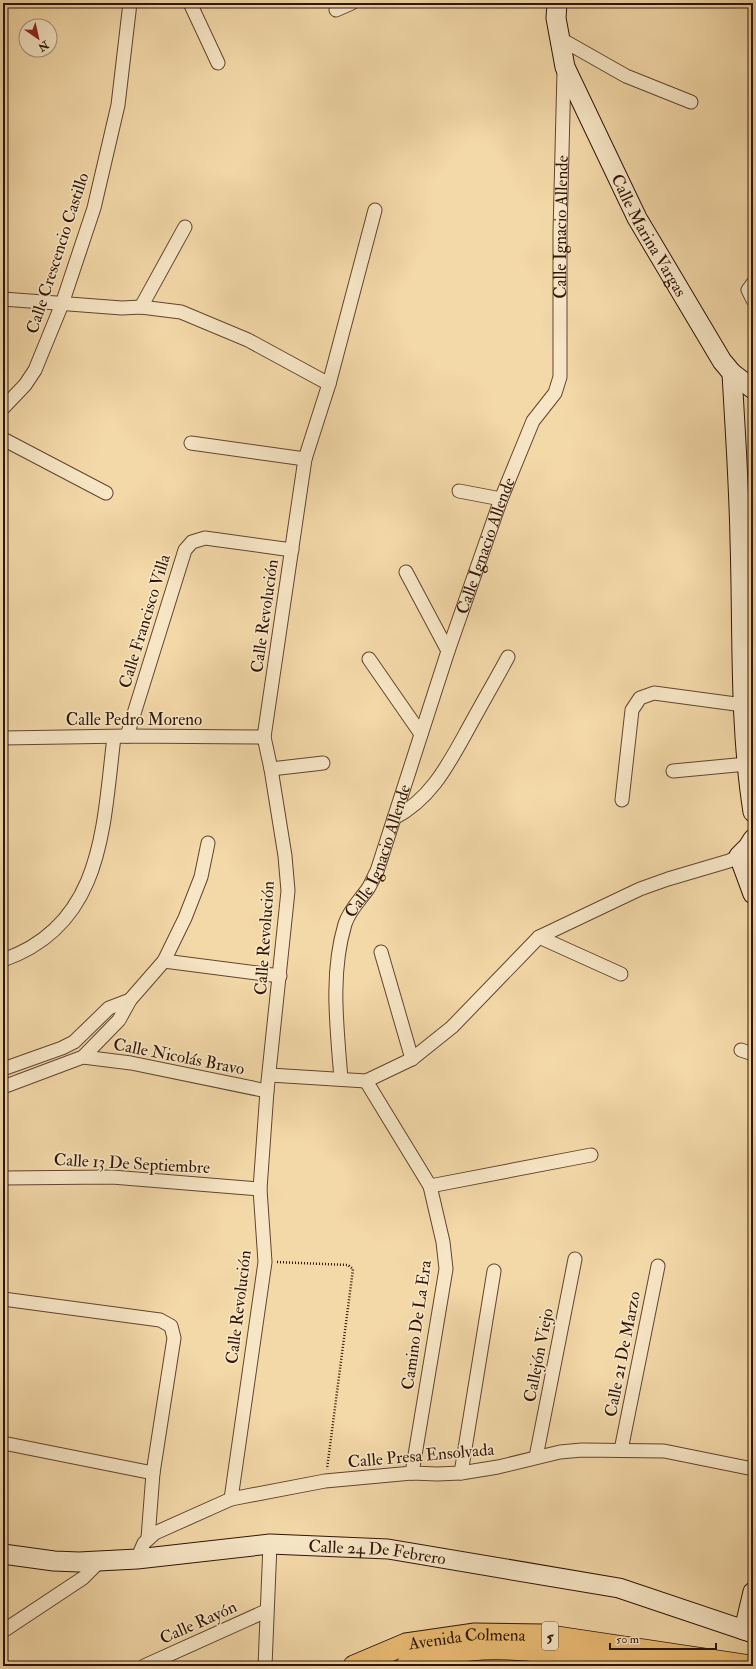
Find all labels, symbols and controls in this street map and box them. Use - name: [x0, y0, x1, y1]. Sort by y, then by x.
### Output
- north arrow: [18, 18, 58, 58]
- text: N: [35, 37, 52, 55]
- street label: Calle Ignacio Allende: [550, 155, 573, 299]
- street label: Calle Crescencio Castillo: [22, 170, 93, 336]
- street label: Calle Marina Vargas: [606, 171, 691, 301]
- street label: Calle Ignacio Allende: [452, 474, 520, 617]
- street label: Calle Francisco Villa: [114, 551, 175, 691]
- street label: Calle Revolución: [246, 558, 283, 674]
- street label: Calle Pedro Moreno: [66, 709, 202, 730]
- street label: Calle Ignacio Allende: [340, 782, 415, 921]
- street label: Calle Revolución: [250, 880, 279, 996]
- street label: Calle Nicolás Bravo: [111, 1033, 246, 1080]
- street label: Calle 13 De Septiembre: [53, 1149, 211, 1179]
- street label: Calle Revolución: [221, 1249, 256, 1365]
- street label: Camino De La Era: [397, 1258, 436, 1391]
- street label: Calle 21 De Marzo: [600, 1289, 645, 1419]
- street label: Callejón Viejo: [519, 1306, 558, 1404]
- street label: Calle Presa Ensolvada: [347, 1439, 496, 1472]
- street label: Calle 24 De Febrero: [308, 1536, 447, 1570]
- street label: Calle Rayón: [156, 1596, 241, 1650]
- road number: 5: [542, 1622, 558, 1650]
- street label: Avenida Colmena: [406, 1624, 527, 1655]
- scale bar: [610, 1625, 716, 1651]
- text: 50 m: [616, 1632, 640, 1647]

